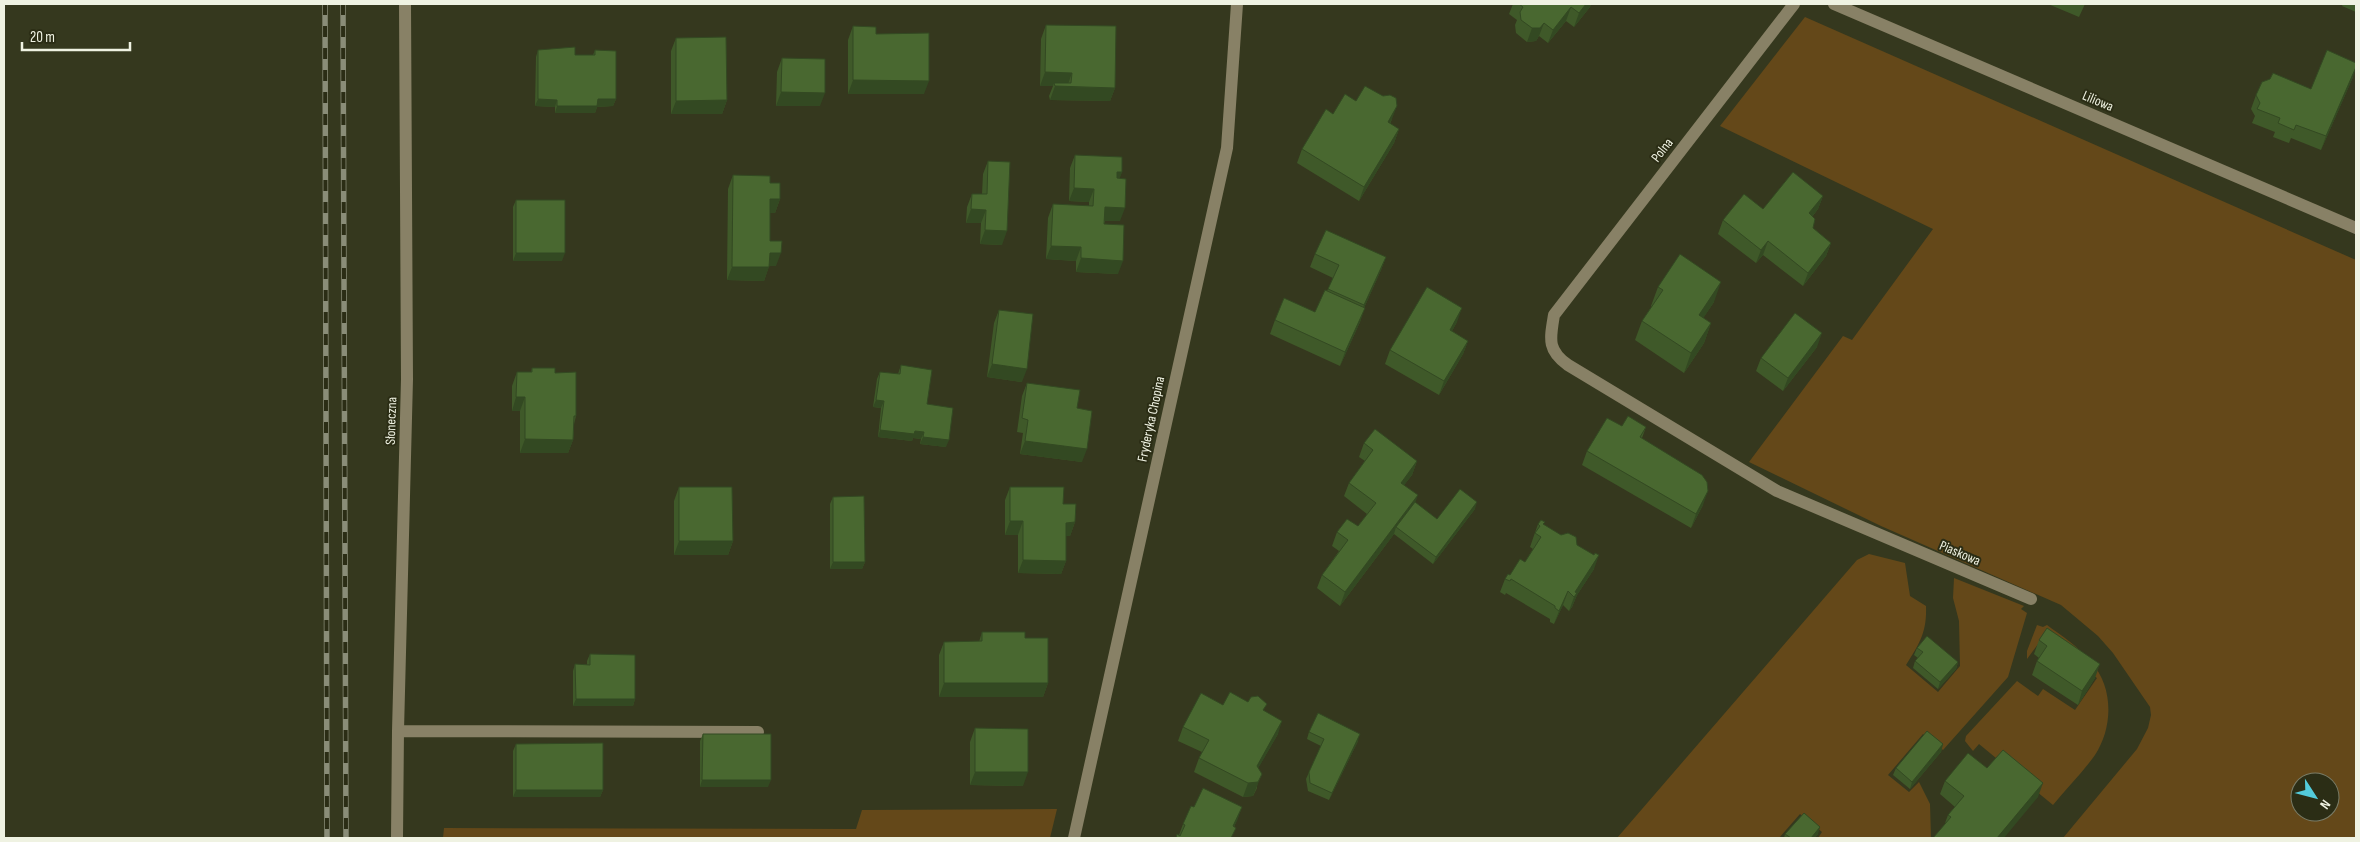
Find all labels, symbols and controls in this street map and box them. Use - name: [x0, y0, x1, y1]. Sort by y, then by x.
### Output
- scale bar: [22, 20, 130, 52]
- text: 20 m: [30, 28, 55, 47]
- street label: Liliowa: [2080, 87, 2116, 115]
- street label: Polna: [1647, 135, 1677, 165]
- street label: Fryderyka Chopina: [1134, 375, 1168, 463]
- street label: Słoneczna: [382, 397, 400, 445]
- street label: Piaskowa: [1937, 537, 1983, 569]
- north arrow: [2290, 772, 2340, 822]
- text: N: [2316, 796, 2334, 812]

